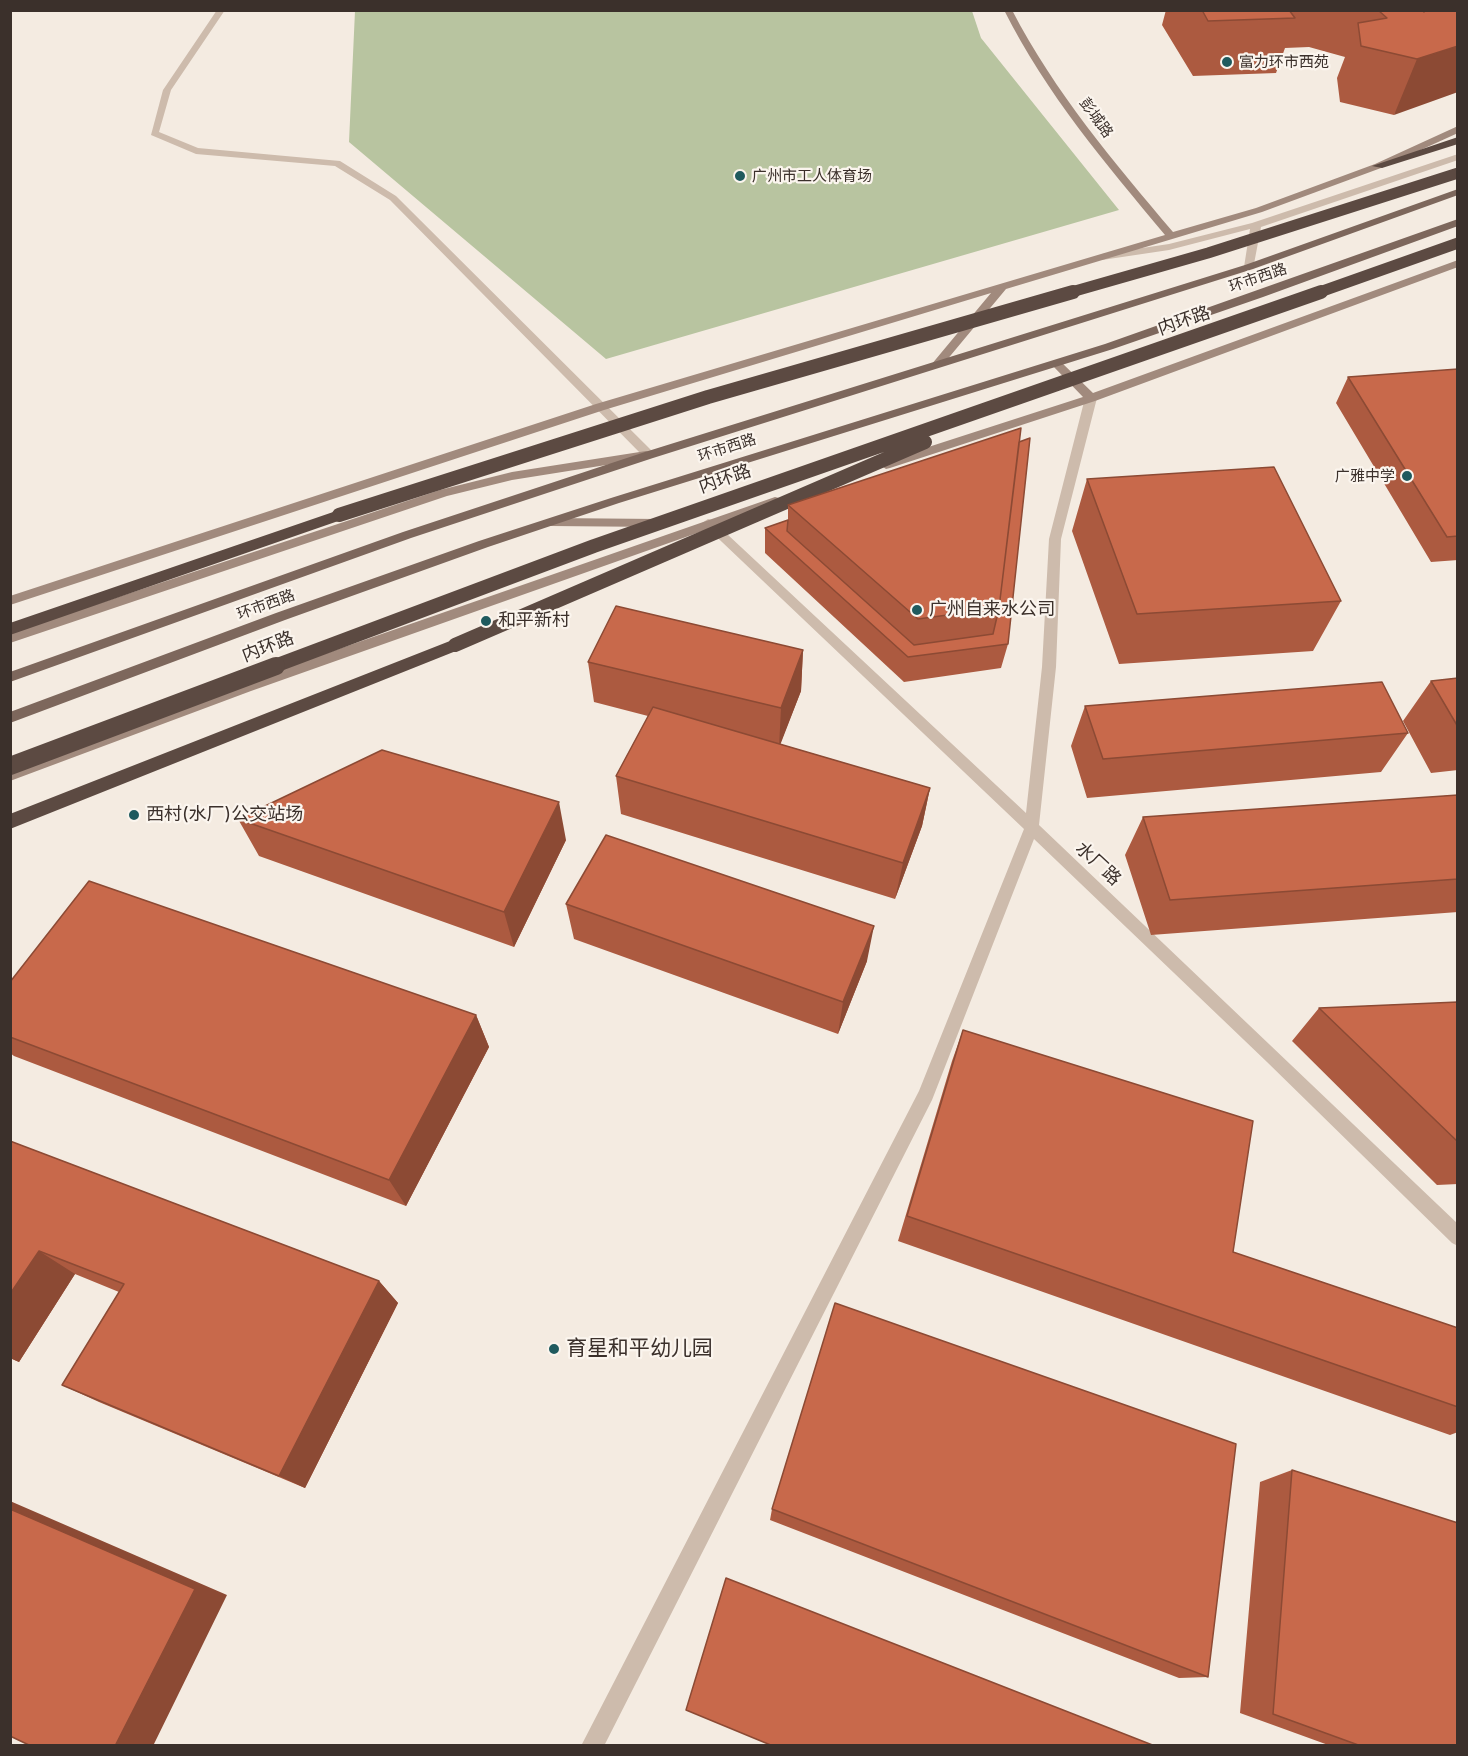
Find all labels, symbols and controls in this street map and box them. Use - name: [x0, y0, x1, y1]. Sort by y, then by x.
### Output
- place label: 富力环市西苑: [1239, 53, 1329, 71]
- marker: 富力环市西苑: [1220, 55, 1234, 69]
- street label: 彭城路: [1075, 95, 1117, 141]
- place label: 广州市工人体育场: [752, 167, 872, 185]
- marker: 广州市工人体育场: [733, 169, 747, 183]
- street label: 环市西路: [1227, 260, 1289, 296]
- street label: 内环路: [1155, 302, 1213, 340]
- street label: 环市西路: [696, 430, 758, 466]
- street label: 内环路: [696, 460, 754, 498]
- place label: 广雅中学: [1335, 467, 1395, 485]
- marker: 广雅中学: [1400, 469, 1414, 483]
- street label: 环市西路: [235, 586, 297, 624]
- place label: 广州自来水公司: [929, 599, 1055, 621]
- marker: 广州自来水公司: [910, 603, 924, 617]
- place label: 和平新村: [498, 610, 570, 632]
- marker: 和平新村: [479, 614, 493, 628]
- street label: 内环路: [239, 627, 297, 667]
- place label: 西村(水厂)公交站场: [146, 804, 303, 826]
- marker: 西村(水厂)公交站场: [127, 808, 141, 822]
- street label: 水厂路: [1071, 838, 1125, 890]
- place label: 育星和平幼儿园: [566, 1336, 713, 1362]
- marker: 育星和平幼儿园: [547, 1342, 561, 1356]

